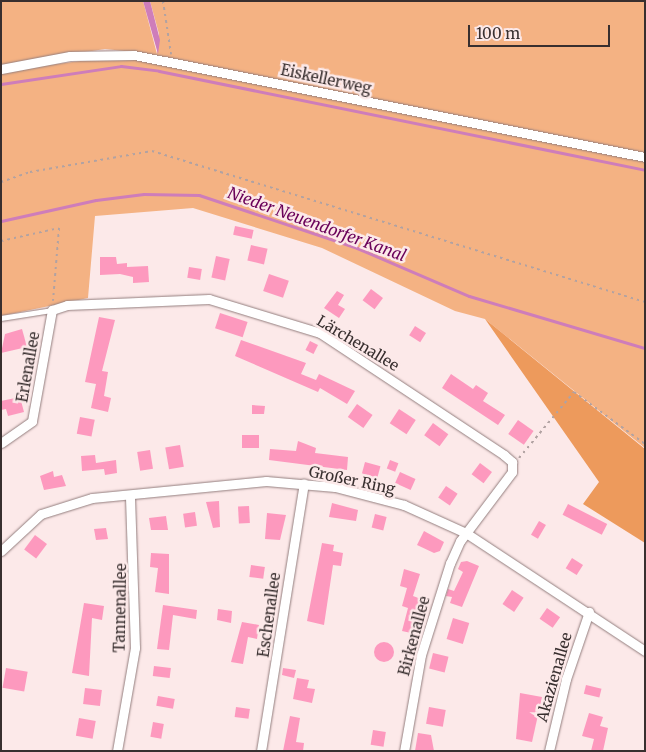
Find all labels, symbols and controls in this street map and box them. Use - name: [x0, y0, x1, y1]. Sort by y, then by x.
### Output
- scale bar: [471, 15, 614, 47]
- text: 100 m: [476, 24, 520, 43]
- street label: Eiskellerweg: [279, 61, 373, 97]
- water label: Nieder Neuendorfer Kanal: [225, 183, 409, 265]
- street label: Lärchenallee: [314, 311, 402, 375]
- street label: Erlenallee: [13, 330, 43, 404]
- street label: Großer Ring: [307, 462, 397, 498]
- street label: Tannenallee: [110, 563, 130, 653]
- street label: Eschenallee: [254, 571, 284, 659]
- street label: Birkenallee: [395, 594, 433, 678]
- street label: Akazienallee: [533, 630, 575, 724]

